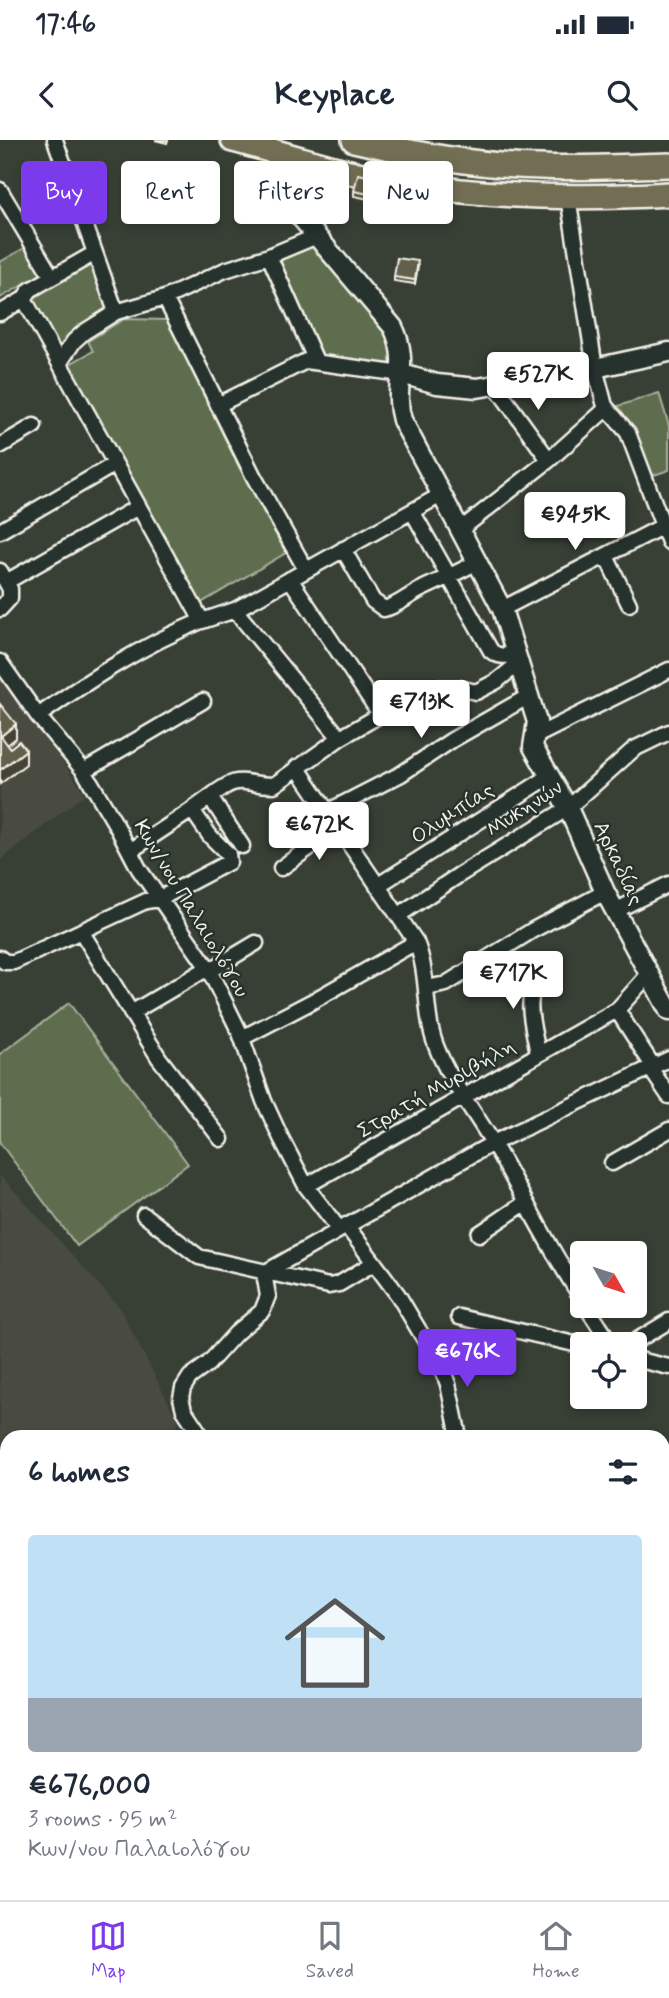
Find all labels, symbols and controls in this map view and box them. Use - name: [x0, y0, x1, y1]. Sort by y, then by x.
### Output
- text: 17:46: [35, 8, 96, 42]
- text: Keyplace: [274, 74, 395, 116]
- icon: back: [28, 76, 66, 114]
- icon: search: [603, 76, 641, 114]
- chip: Buy: [21, 161, 107, 224]
- chip: Rent: [121, 161, 220, 224]
- chip: Filters: [234, 161, 349, 224]
- chip: New: [363, 161, 453, 224]
- pin: €527K: [489, 352, 587, 412]
- text: €527K: [503, 360, 573, 390]
- pin: €945K: [526, 492, 624, 552]
- text: €945K: [540, 500, 610, 530]
- pin: €713K: [372, 680, 470, 740]
- text: €713K: [389, 688, 453, 718]
- street label: Μυκηνών: [481, 774, 568, 844]
- street label: Ολυμπίας: [406, 776, 500, 851]
- pin: €672K: [270, 802, 368, 862]
- text: €672K: [285, 810, 353, 840]
- street label: Κων/νου Παλαιολόγου: [127, 814, 255, 1003]
- street label: Αρκαδίας: [586, 817, 650, 910]
- pin: €717K: [464, 952, 562, 1011]
- text: €717K: [479, 959, 547, 989]
- street label: Στρατή Μυριβήλη: [353, 1032, 520, 1145]
- north arrow: [570, 1241, 648, 1318]
- map controls: [570, 1241, 647, 1409]
- pin: €676K: [418, 1330, 516, 1389]
- button: locate: [570, 1332, 647, 1409]
- text: €676K: [434, 1337, 500, 1367]
- text: 6 homes: [28, 1453, 130, 1492]
- icon: filters: [604, 1453, 642, 1491]
- icon: home: [272, 1580, 398, 1706]
- text: €676,000: [28, 1766, 151, 1805]
- text: 3 rooms · 95 m²: [28, 1805, 177, 1835]
- text: Κων/νου Παλαιολόγου: [28, 1835, 250, 1865]
- tab: Map: [89, 1917, 127, 1984]
- tab: Saved: [306, 1917, 354, 1984]
- tab: Home: [532, 1917, 580, 1984]

